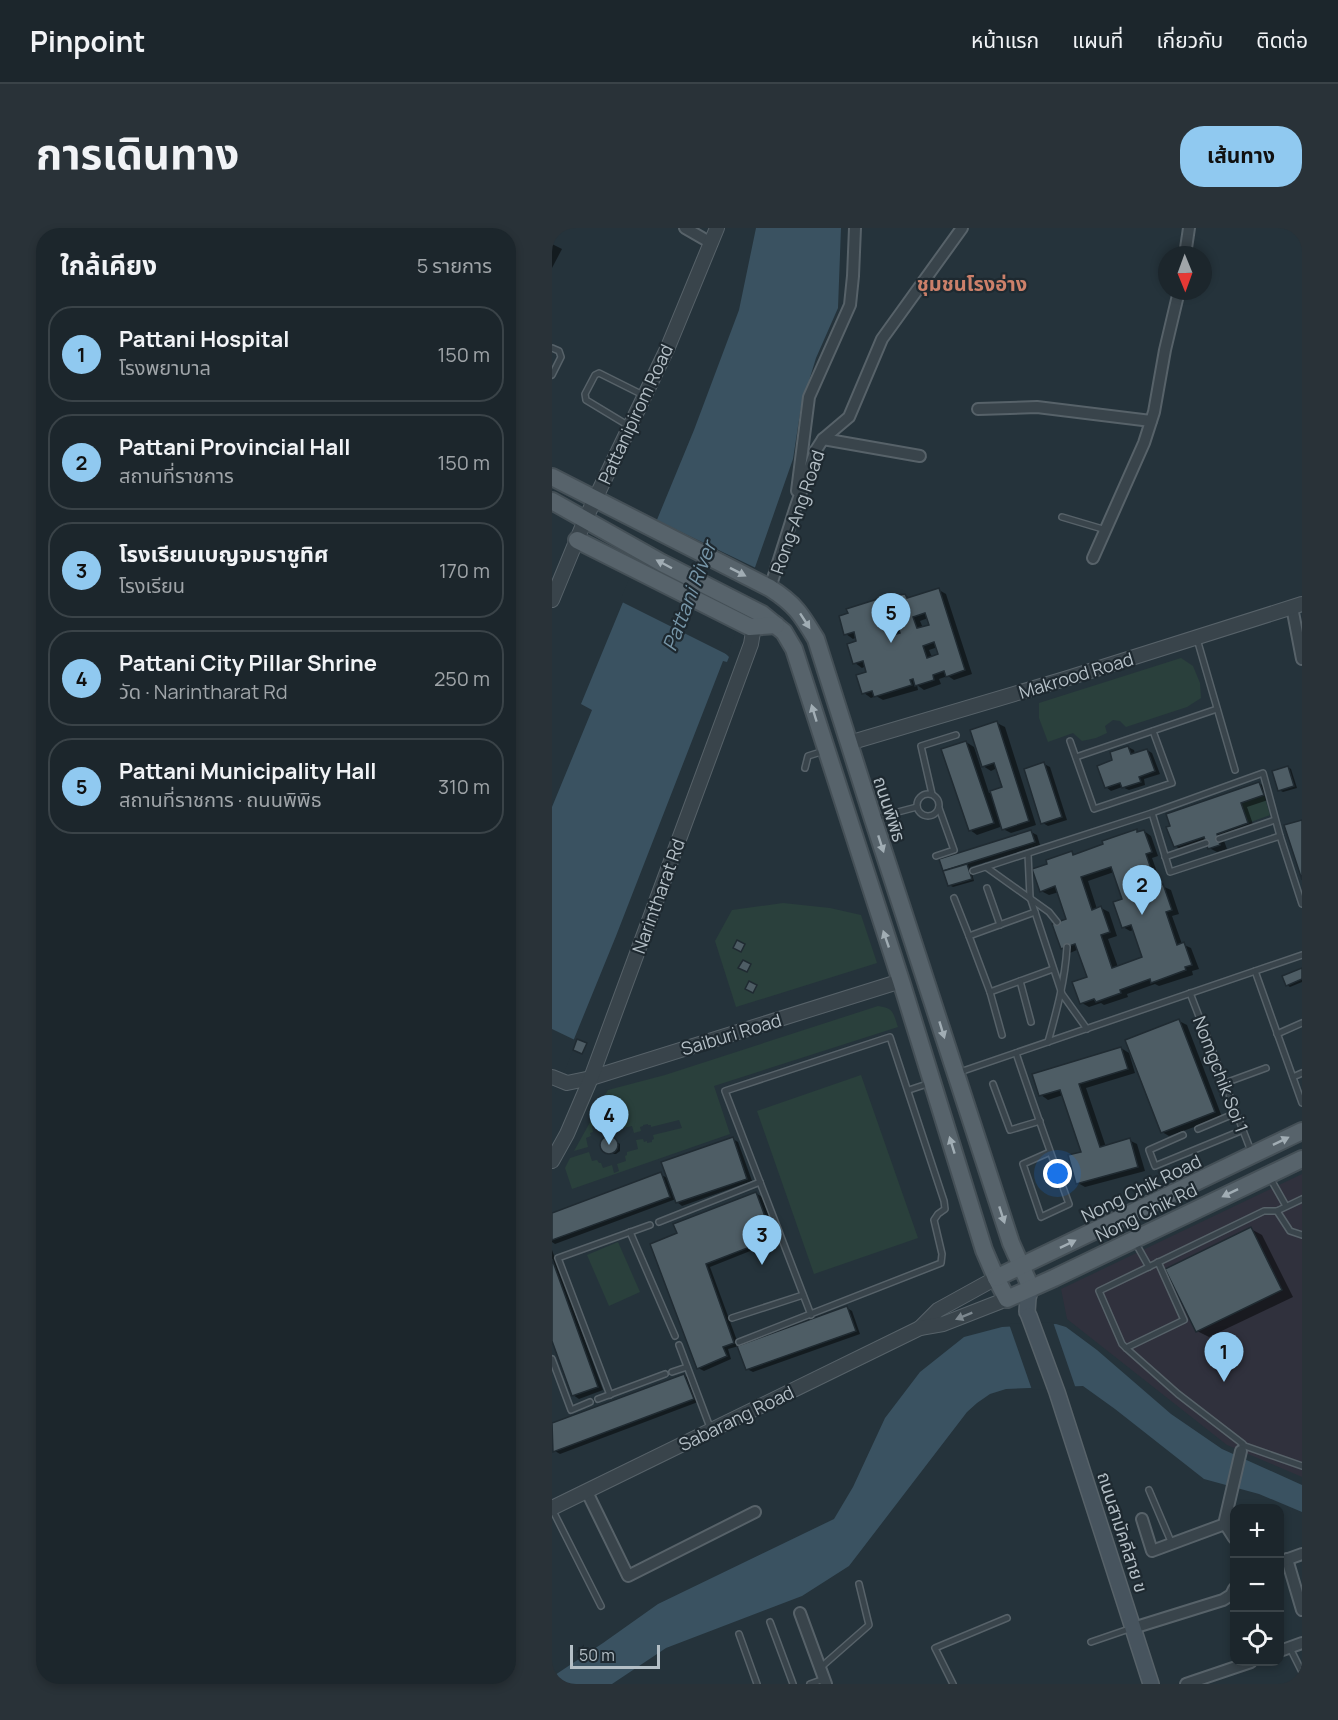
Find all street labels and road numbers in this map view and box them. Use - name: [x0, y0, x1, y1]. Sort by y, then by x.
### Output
- street label: Pattanipirom Road: [592, 340, 678, 488]
- street label: Rong-Ang Road: [765, 447, 829, 577]
- street label: Makrood Road: [1016, 646, 1136, 704]
- street label: ถนนพิพิธ: [868, 773, 912, 845]
- street label: Narintharat Rd: [626, 835, 690, 957]
- street label: Saiburi Road: [678, 1007, 784, 1061]
- street label: Nomgchik Soi 1: [1188, 1012, 1254, 1136]
- street label: Nong Chik Road: [1077, 1149, 1205, 1227]
- street label: Nong Chik Rd: [1091, 1177, 1201, 1247]
- street label: Sabarang Road: [674, 1380, 798, 1456]
- street label: ถนนสามัคคีสาย ข: [1092, 1469, 1154, 1595]

